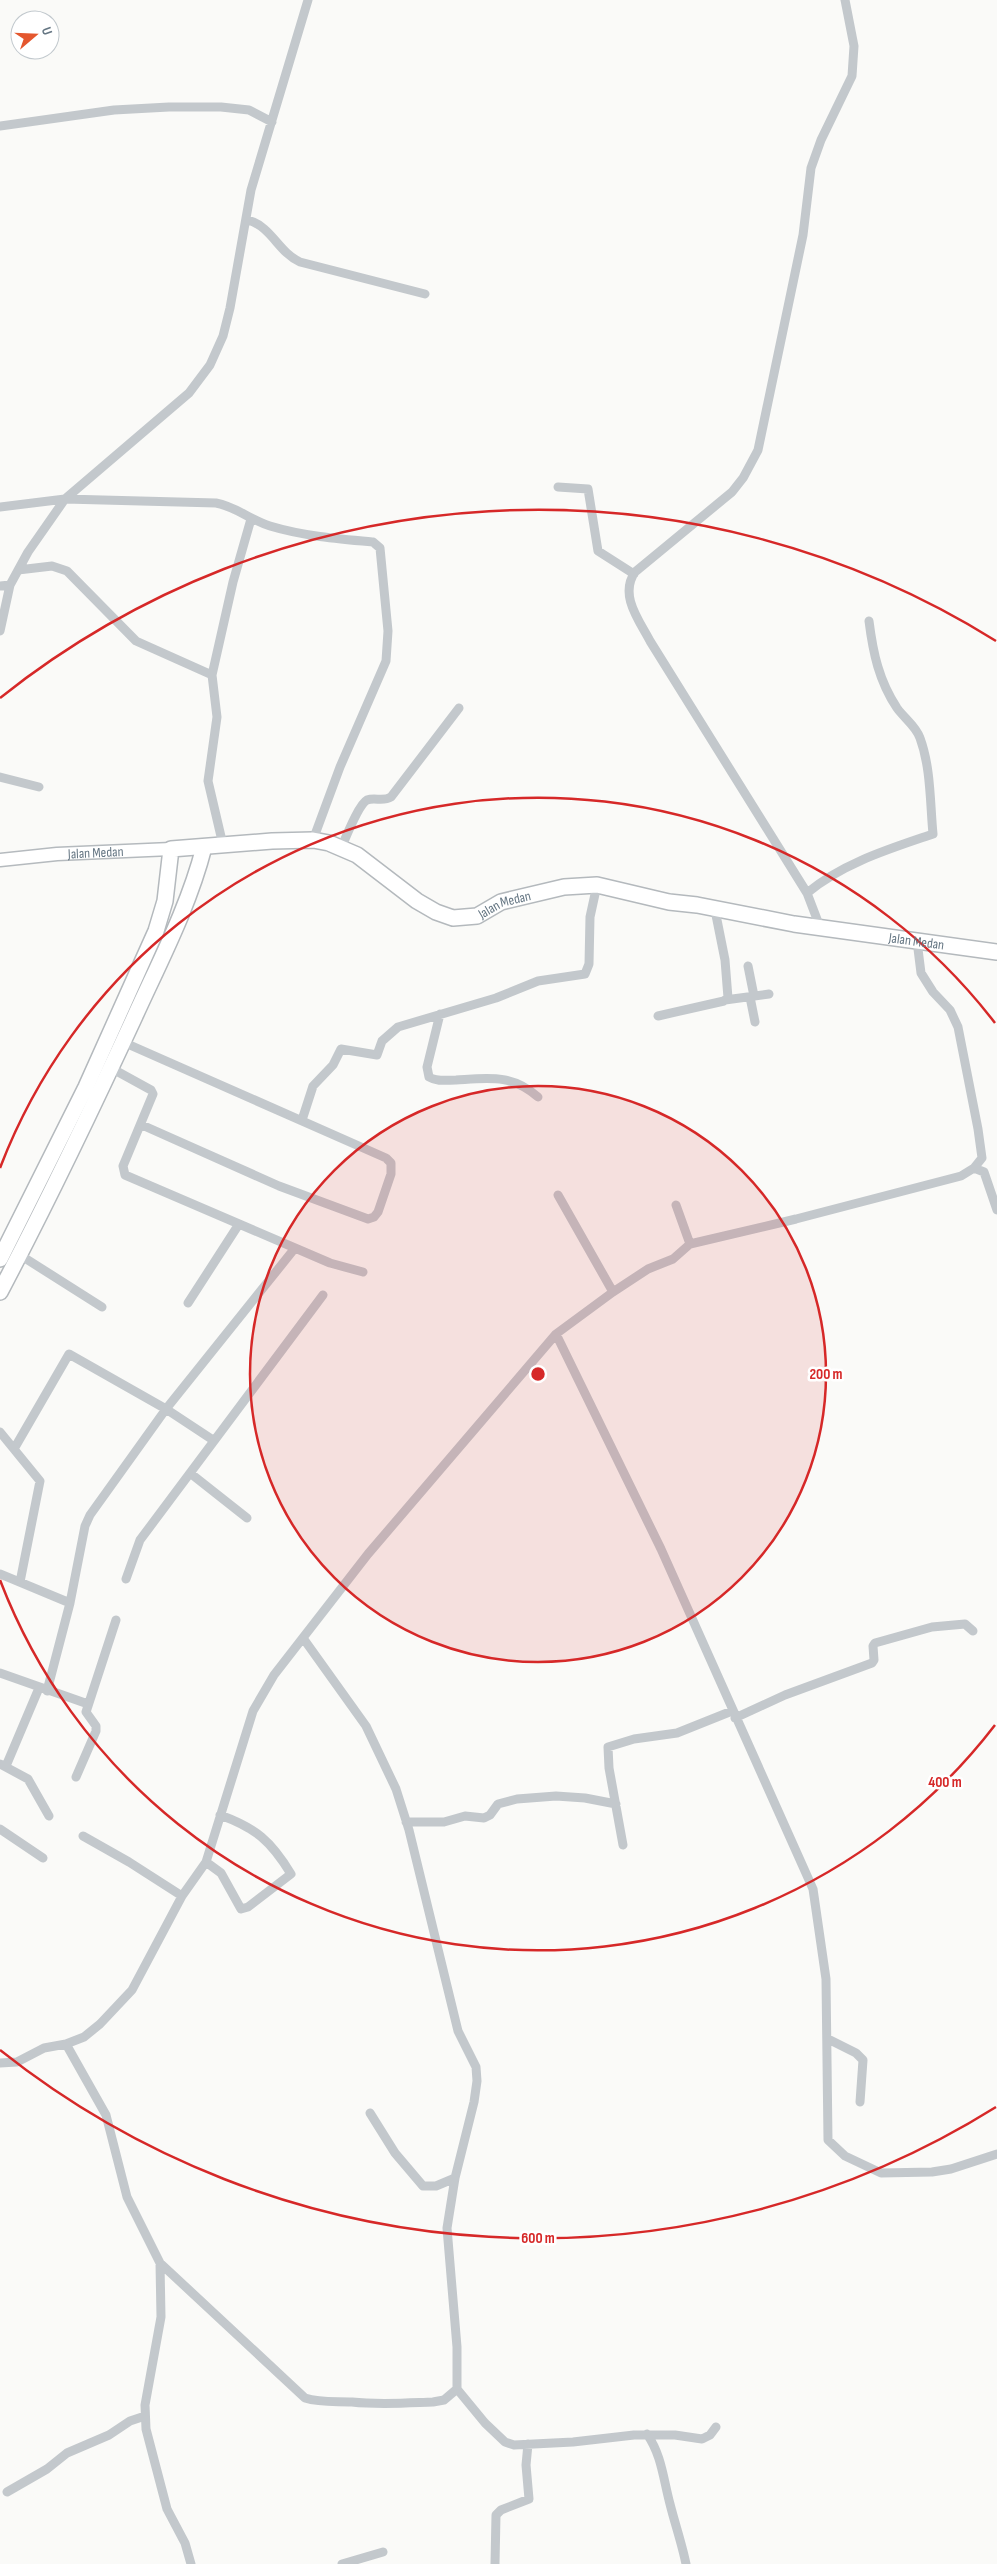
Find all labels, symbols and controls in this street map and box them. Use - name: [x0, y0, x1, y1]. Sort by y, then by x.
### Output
- north arrow: [10, 10, 60, 60]
- text: U: [38, 25, 56, 37]
- street label: Jalan Medan: [66, 843, 124, 862]
- street label: Jalan Medan: [474, 887, 533, 923]
- street label: Jalan Medan: [887, 929, 945, 953]
- centre of rings: [529, 1365, 547, 1383]
- text: 200 m: [809, 1365, 843, 1384]
- text: 400 m: [928, 1773, 962, 1792]
- text: 600 m: [521, 2229, 555, 2248]

